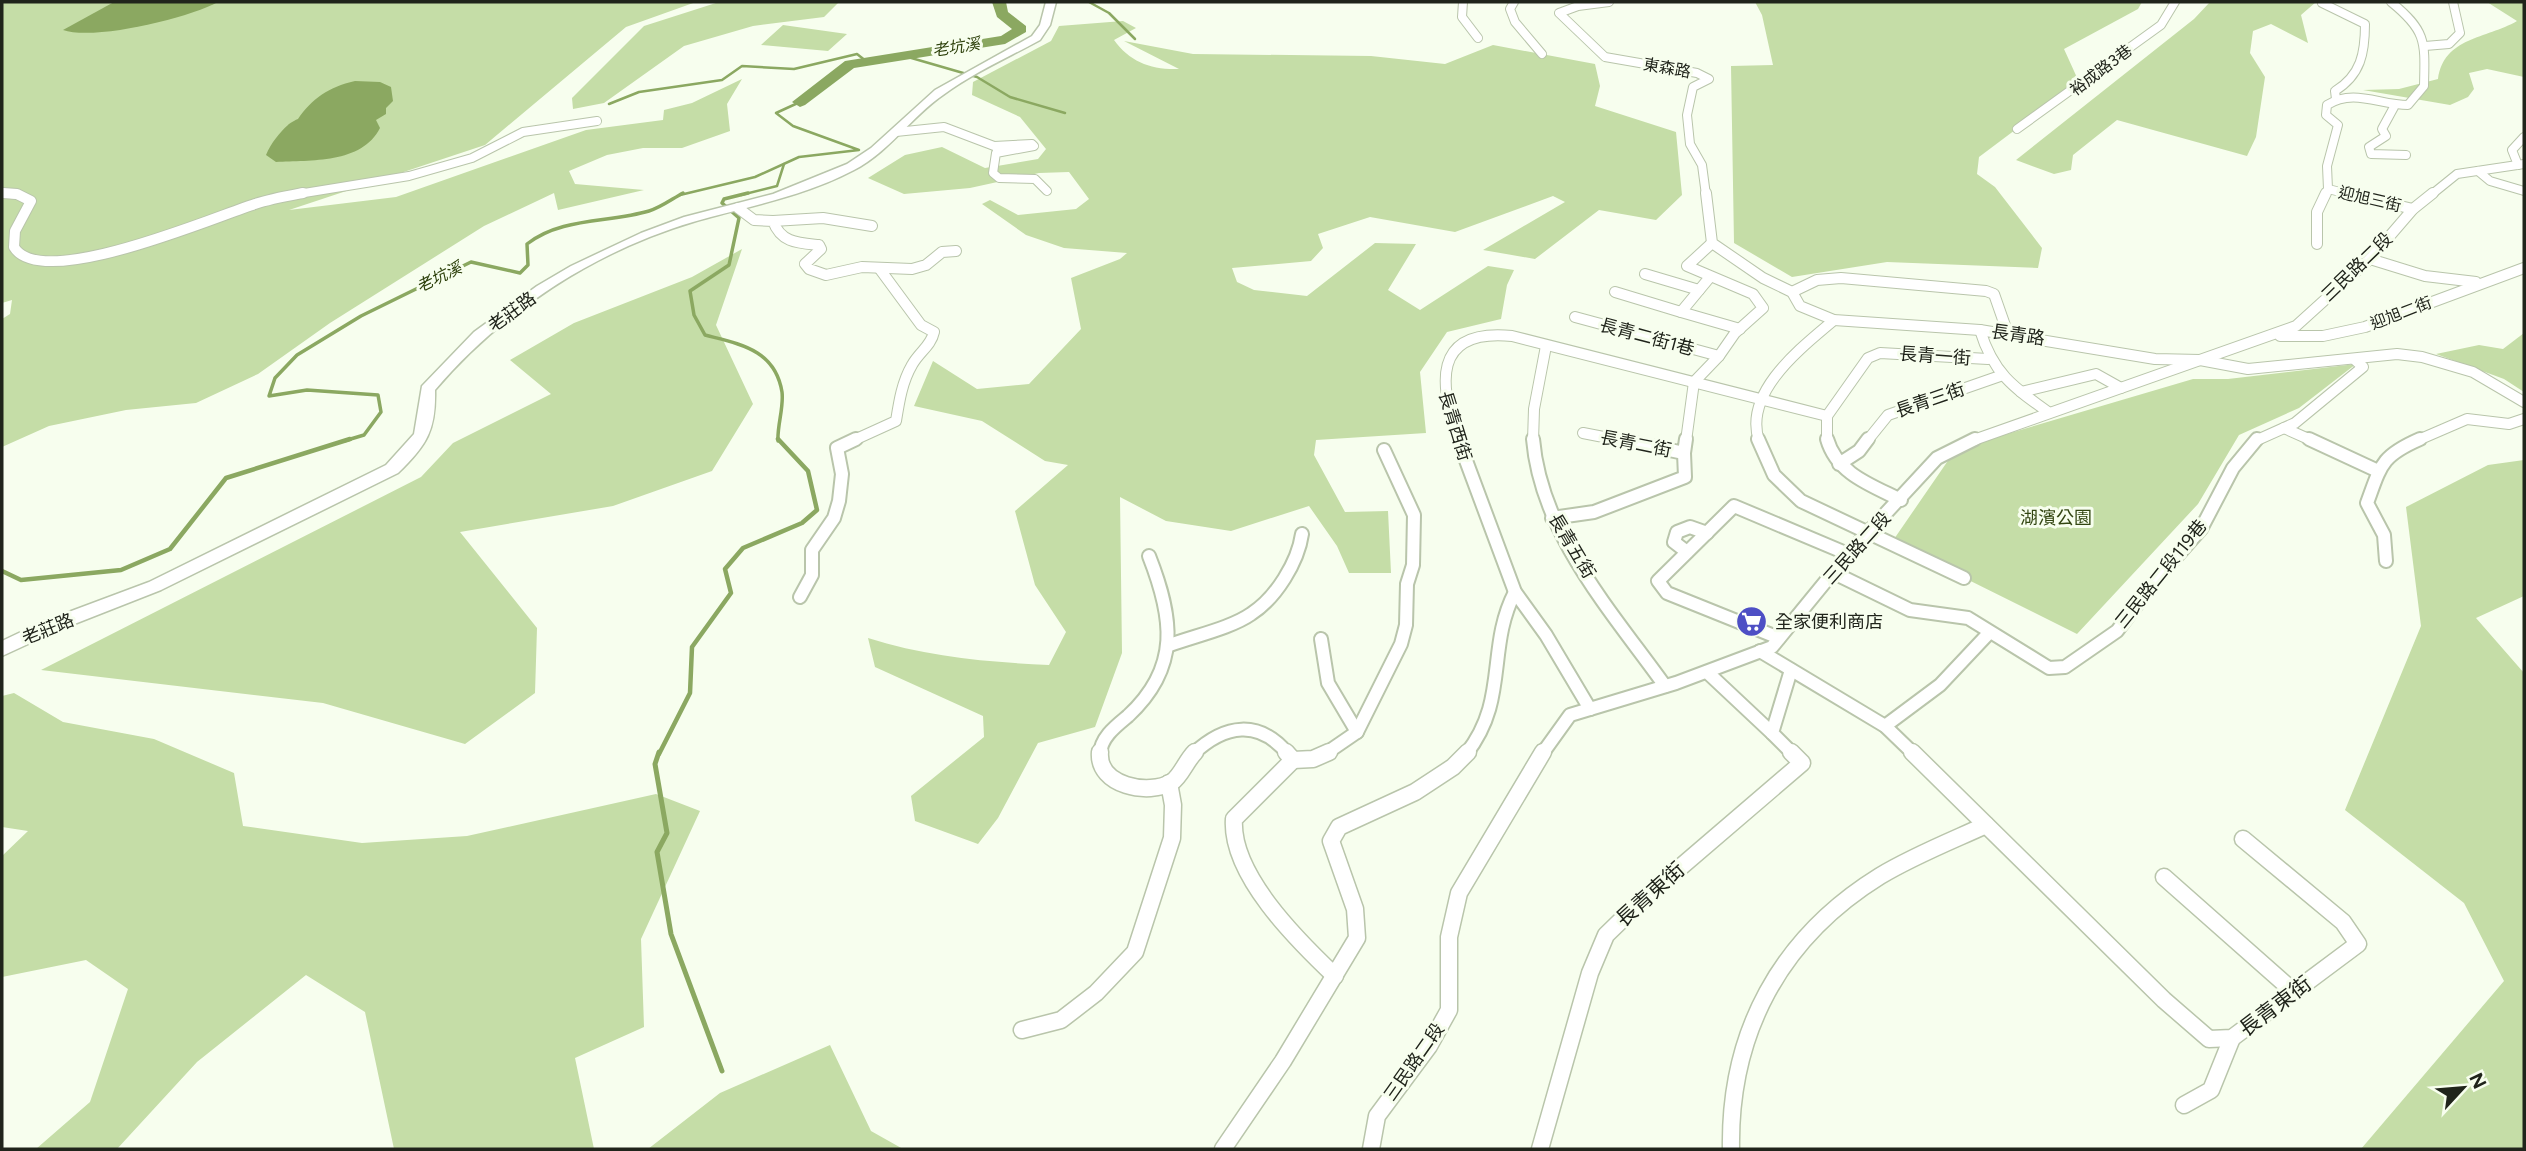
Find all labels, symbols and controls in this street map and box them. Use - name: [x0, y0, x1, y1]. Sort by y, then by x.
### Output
- water label: 老坑溪: [931, 34, 983, 60]
- street label: 裕成路3巷: [2066, 41, 2136, 99]
- street label: 東森路: [1642, 54, 1692, 82]
- street label: 迎旭三街: [2337, 183, 2403, 215]
- street label: 三民路二段: [2317, 228, 2397, 306]
- water label: 老坑溪: [413, 257, 467, 296]
- street label: 老莊路: [484, 287, 540, 337]
- street label: 迎旭二街: [2368, 293, 2434, 333]
- street label: 長青二街1巷: [1597, 314, 1697, 360]
- street label: 長青路: [1990, 320, 2046, 350]
- street label: 長青一街: [1898, 343, 1972, 369]
- street label: 長青三街: [1892, 378, 1968, 422]
- street label: 長青西街: [1434, 388, 1476, 464]
- street label: 長青二街: [1599, 426, 1673, 462]
- street label: 三民路二段: [1819, 507, 1895, 589]
- park label: 湖濱公園: [2020, 507, 2092, 529]
- street label: 長青五街: [1544, 509, 1600, 583]
- street label: 三民路二段119巷: [2111, 515, 2211, 633]
- supermarket icon: 全家便利商店: [1735, 605, 1769, 639]
- street label: 老莊路: [19, 609, 77, 649]
- place label: 全家便利商店: [1775, 611, 1883, 633]
- street label: 長青東街: [1610, 857, 1690, 931]
- street label: 長青東街: [2234, 971, 2316, 1041]
- street label: 三民路二段: [1379, 1019, 1449, 1105]
- north arrow: [2428, 1053, 2498, 1123]
- text: N: [2464, 1069, 2491, 1092]

